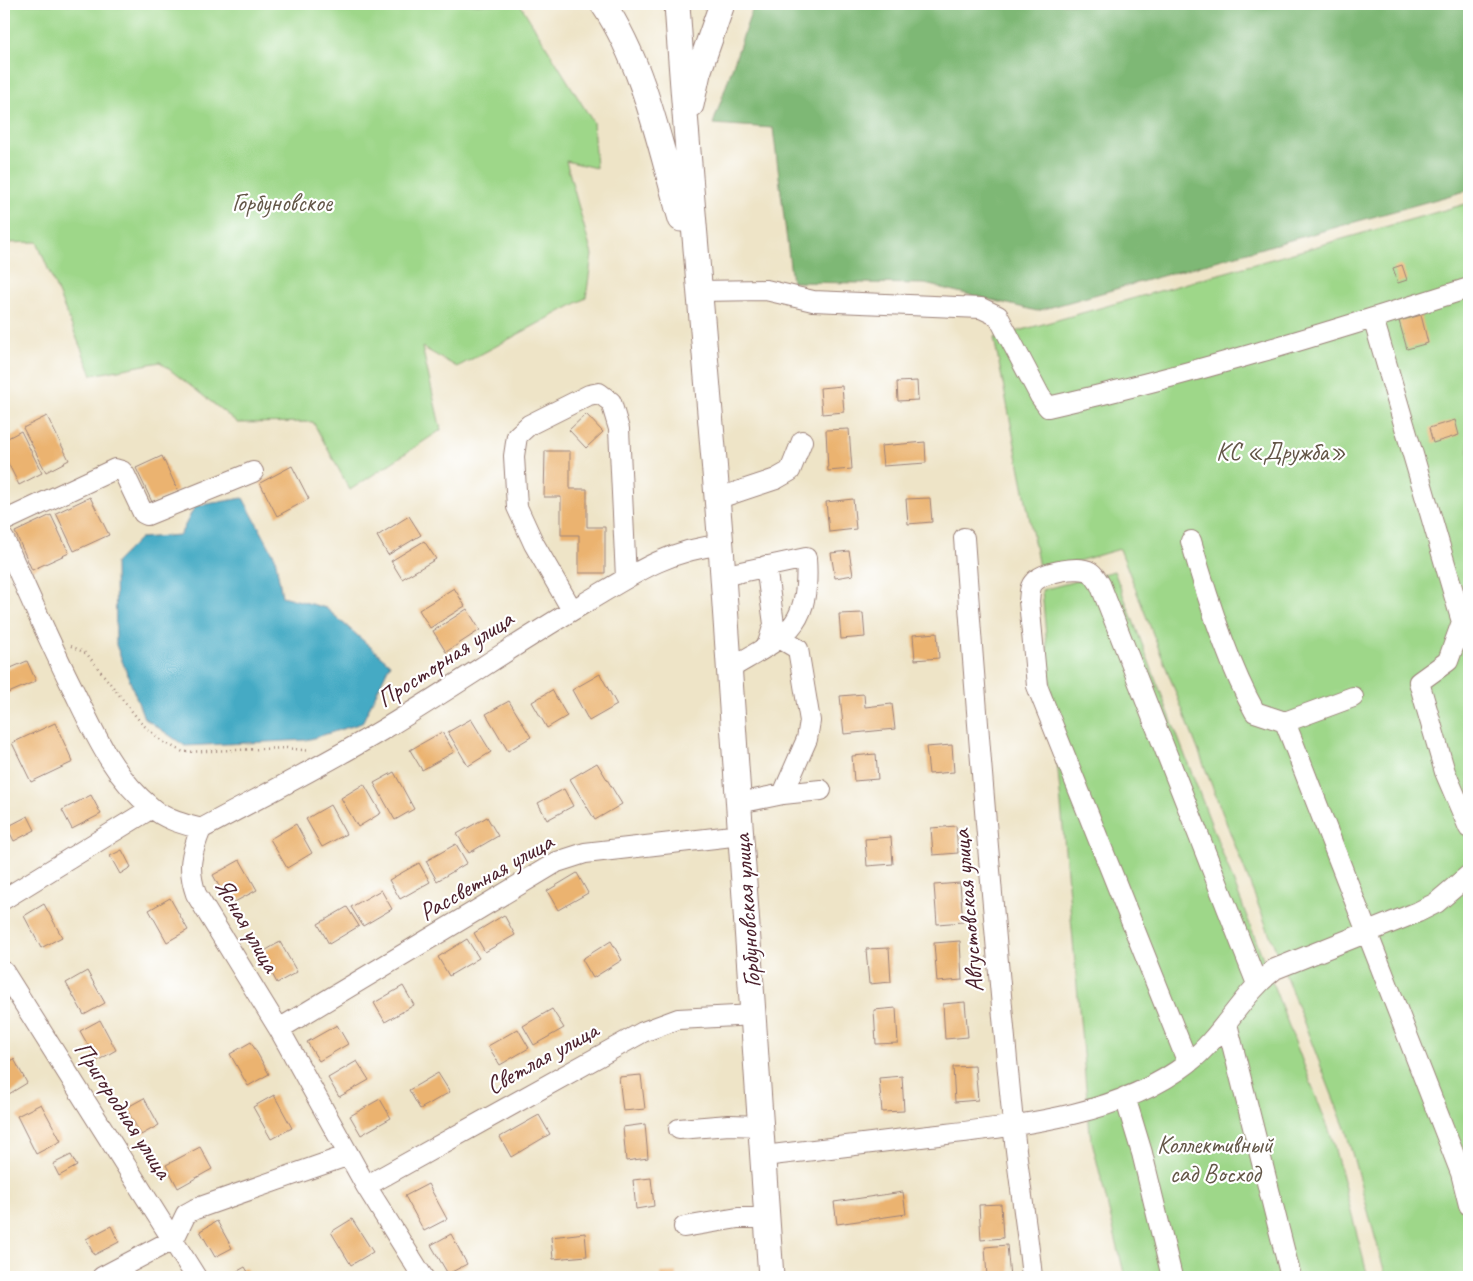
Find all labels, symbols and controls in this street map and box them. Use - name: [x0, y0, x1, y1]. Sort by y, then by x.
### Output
- park label: Горбуновское: [232, 187, 334, 219]
- park label: КС «Дружба»: [1216, 436, 1346, 468]
- street label: Просторная улица: [371, 602, 521, 715]
- street label: Рассветная улица: [413, 825, 561, 928]
- street label: Августовская улица: [945, 826, 991, 994]
- street label: Горбуновская улица: [726, 831, 768, 989]
- street label: Ясная улица: [207, 872, 288, 980]
- street label: Светлая улица: [480, 1013, 606, 1102]
- street label: Пригородная улица: [67, 1035, 180, 1186]
- park label: Коллективный сад Восход: [1157, 1129, 1274, 1190]

